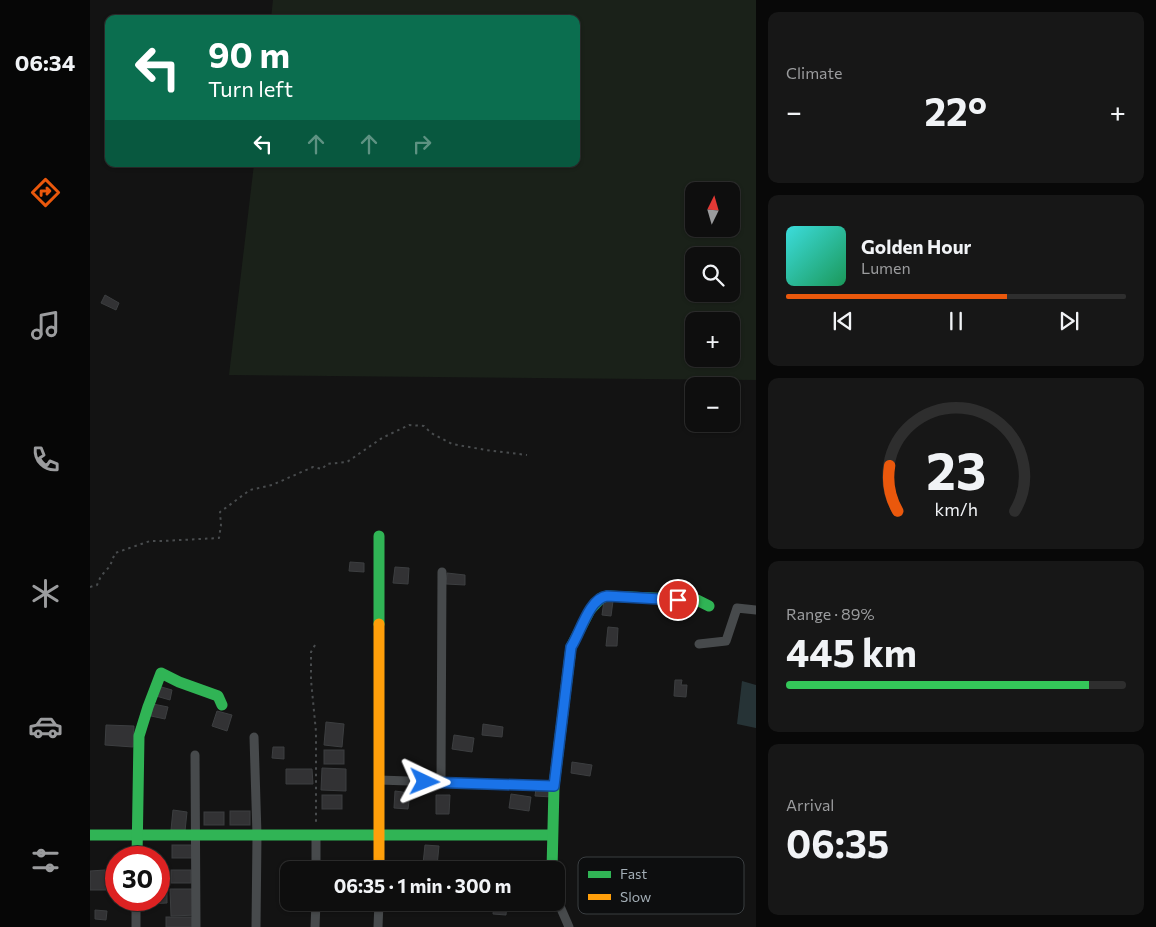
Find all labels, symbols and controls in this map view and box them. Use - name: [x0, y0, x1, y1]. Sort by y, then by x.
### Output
- text: 90 m: [208, 32, 290, 75]
- icon: left: [125, 35, 190, 100]
- text: 06:34: [15, 49, 75, 76]
- text: Climate: [786, 63, 842, 82]
- text: Turn left: [208, 75, 293, 102]
- text: 22°: [924, 87, 987, 134]
- text: −: [786, 94, 802, 128]
- text: +: [1110, 94, 1126, 128]
- icon: left: [249, 130, 277, 158]
- icon: ahead: [302, 130, 330, 158]
- icon: ahead: [355, 130, 383, 158]
- icon: right: [408, 130, 436, 158]
- icon: directions: [28, 175, 63, 210]
- north arrow: [685, 182, 740, 238]
- map controls: [685, 182, 740, 432]
- text: Golden Hour: [861, 235, 971, 258]
- button: search: [685, 247, 740, 302]
- text: Lumen: [861, 258, 911, 277]
- icon: previous: [829, 307, 857, 335]
- icon: pause: [942, 307, 970, 335]
- icon: next: [1055, 307, 1083, 335]
- icon: music: [28, 308, 63, 343]
- button: +: [685, 312, 740, 367]
- button: −: [685, 377, 740, 432]
- text: 23: [926, 437, 986, 501]
- icon: phone: [28, 442, 63, 477]
- text: km/h: [934, 498, 978, 520]
- icon: climate: [28, 576, 63, 611]
- pin: [657, 579, 699, 621]
- icon: arrive: [664, 586, 692, 614]
- text: Range · 89%: [786, 604, 875, 623]
- text: 445 km: [786, 628, 917, 675]
- icon: car: [28, 709, 63, 744]
- position arrow: [398, 755, 450, 807]
- text: Arrival: [786, 795, 834, 814]
- text: 06:35: [786, 819, 889, 866]
- icon: filters: [28, 843, 63, 878]
- speed limit sign: 30: [105, 846, 170, 911]
- legend: [578, 857, 744, 914]
- text: Fast: [620, 865, 647, 882]
- text: 06:35 · 1 min · 300 m: [334, 874, 511, 897]
- text: Slow: [620, 888, 651, 905]

